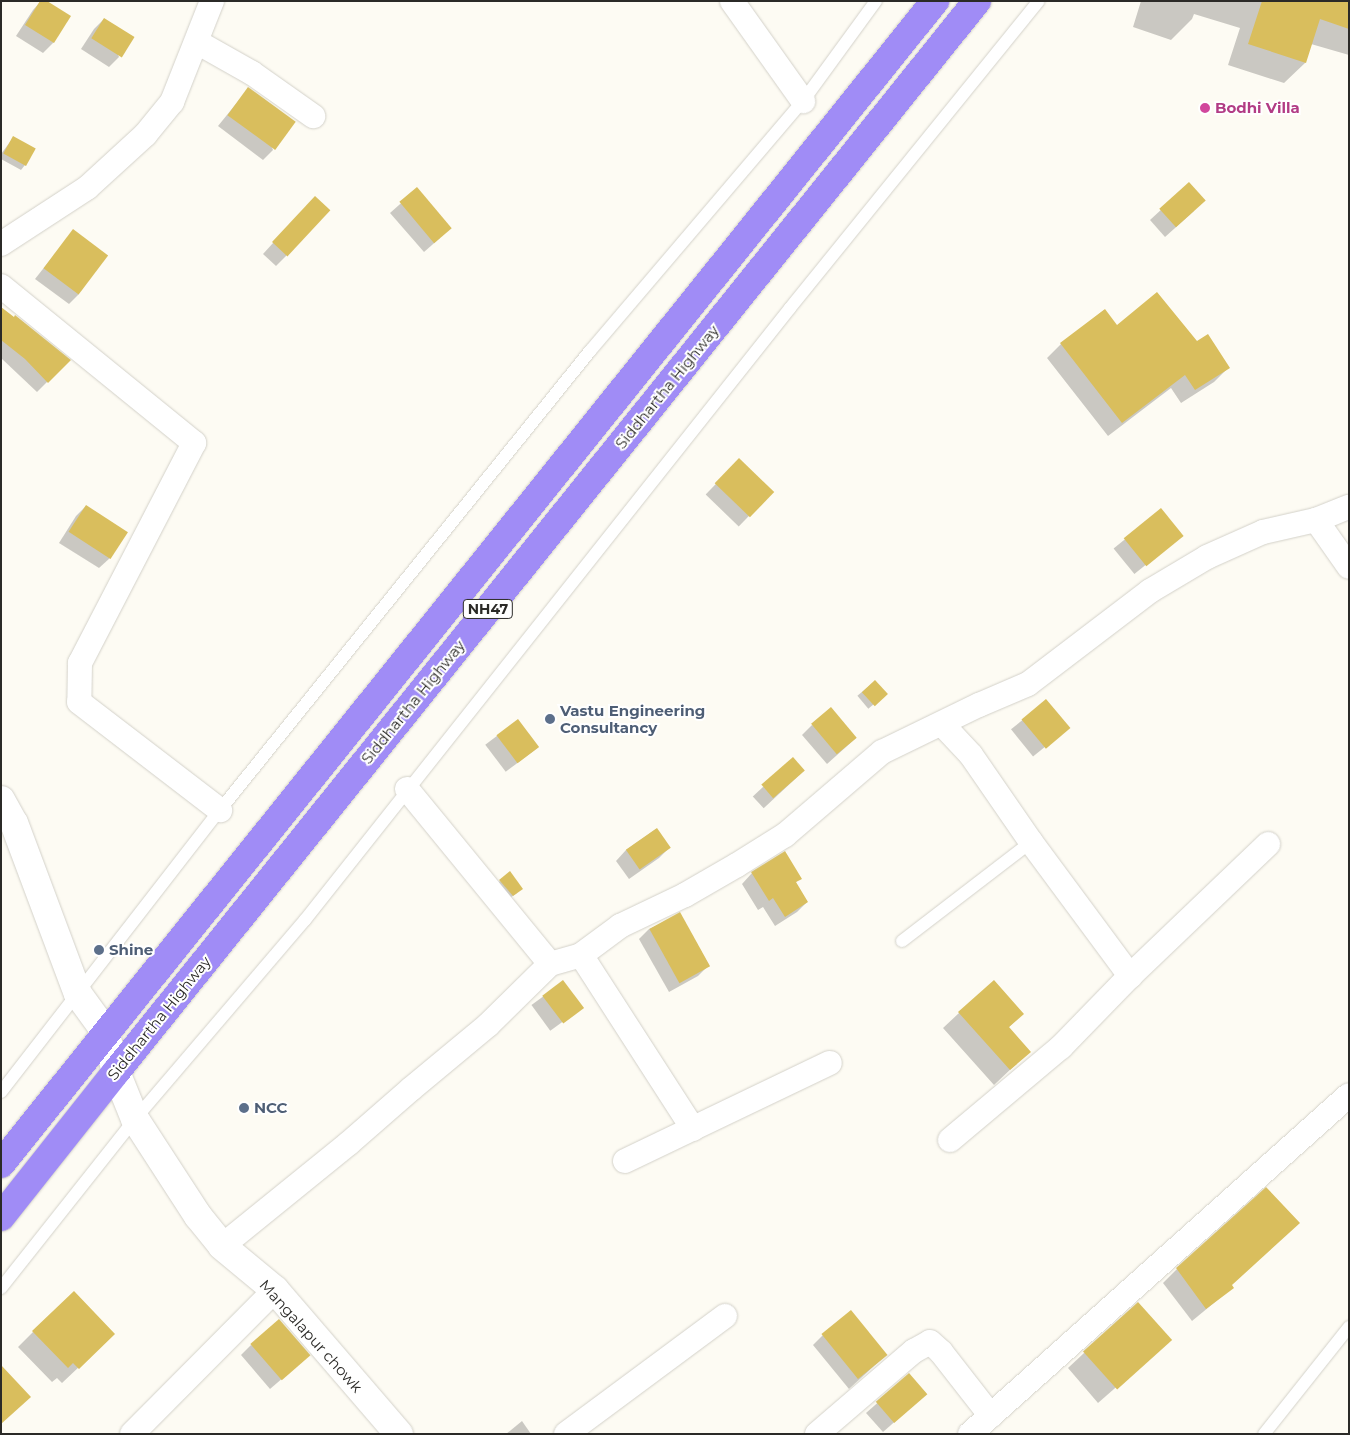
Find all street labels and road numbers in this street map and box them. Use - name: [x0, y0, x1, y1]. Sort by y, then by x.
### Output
- street label: Siddhartha Highway: [612, 322, 722, 452]
- road number: NH47: [462, 598, 514, 620]
- street label: Siddhartha Highway: [358, 637, 468, 767]
- street label: Siddhartha Highway: [104, 953, 214, 1083]
- street label: Mangalapur chowk: [256, 1276, 366, 1396]

